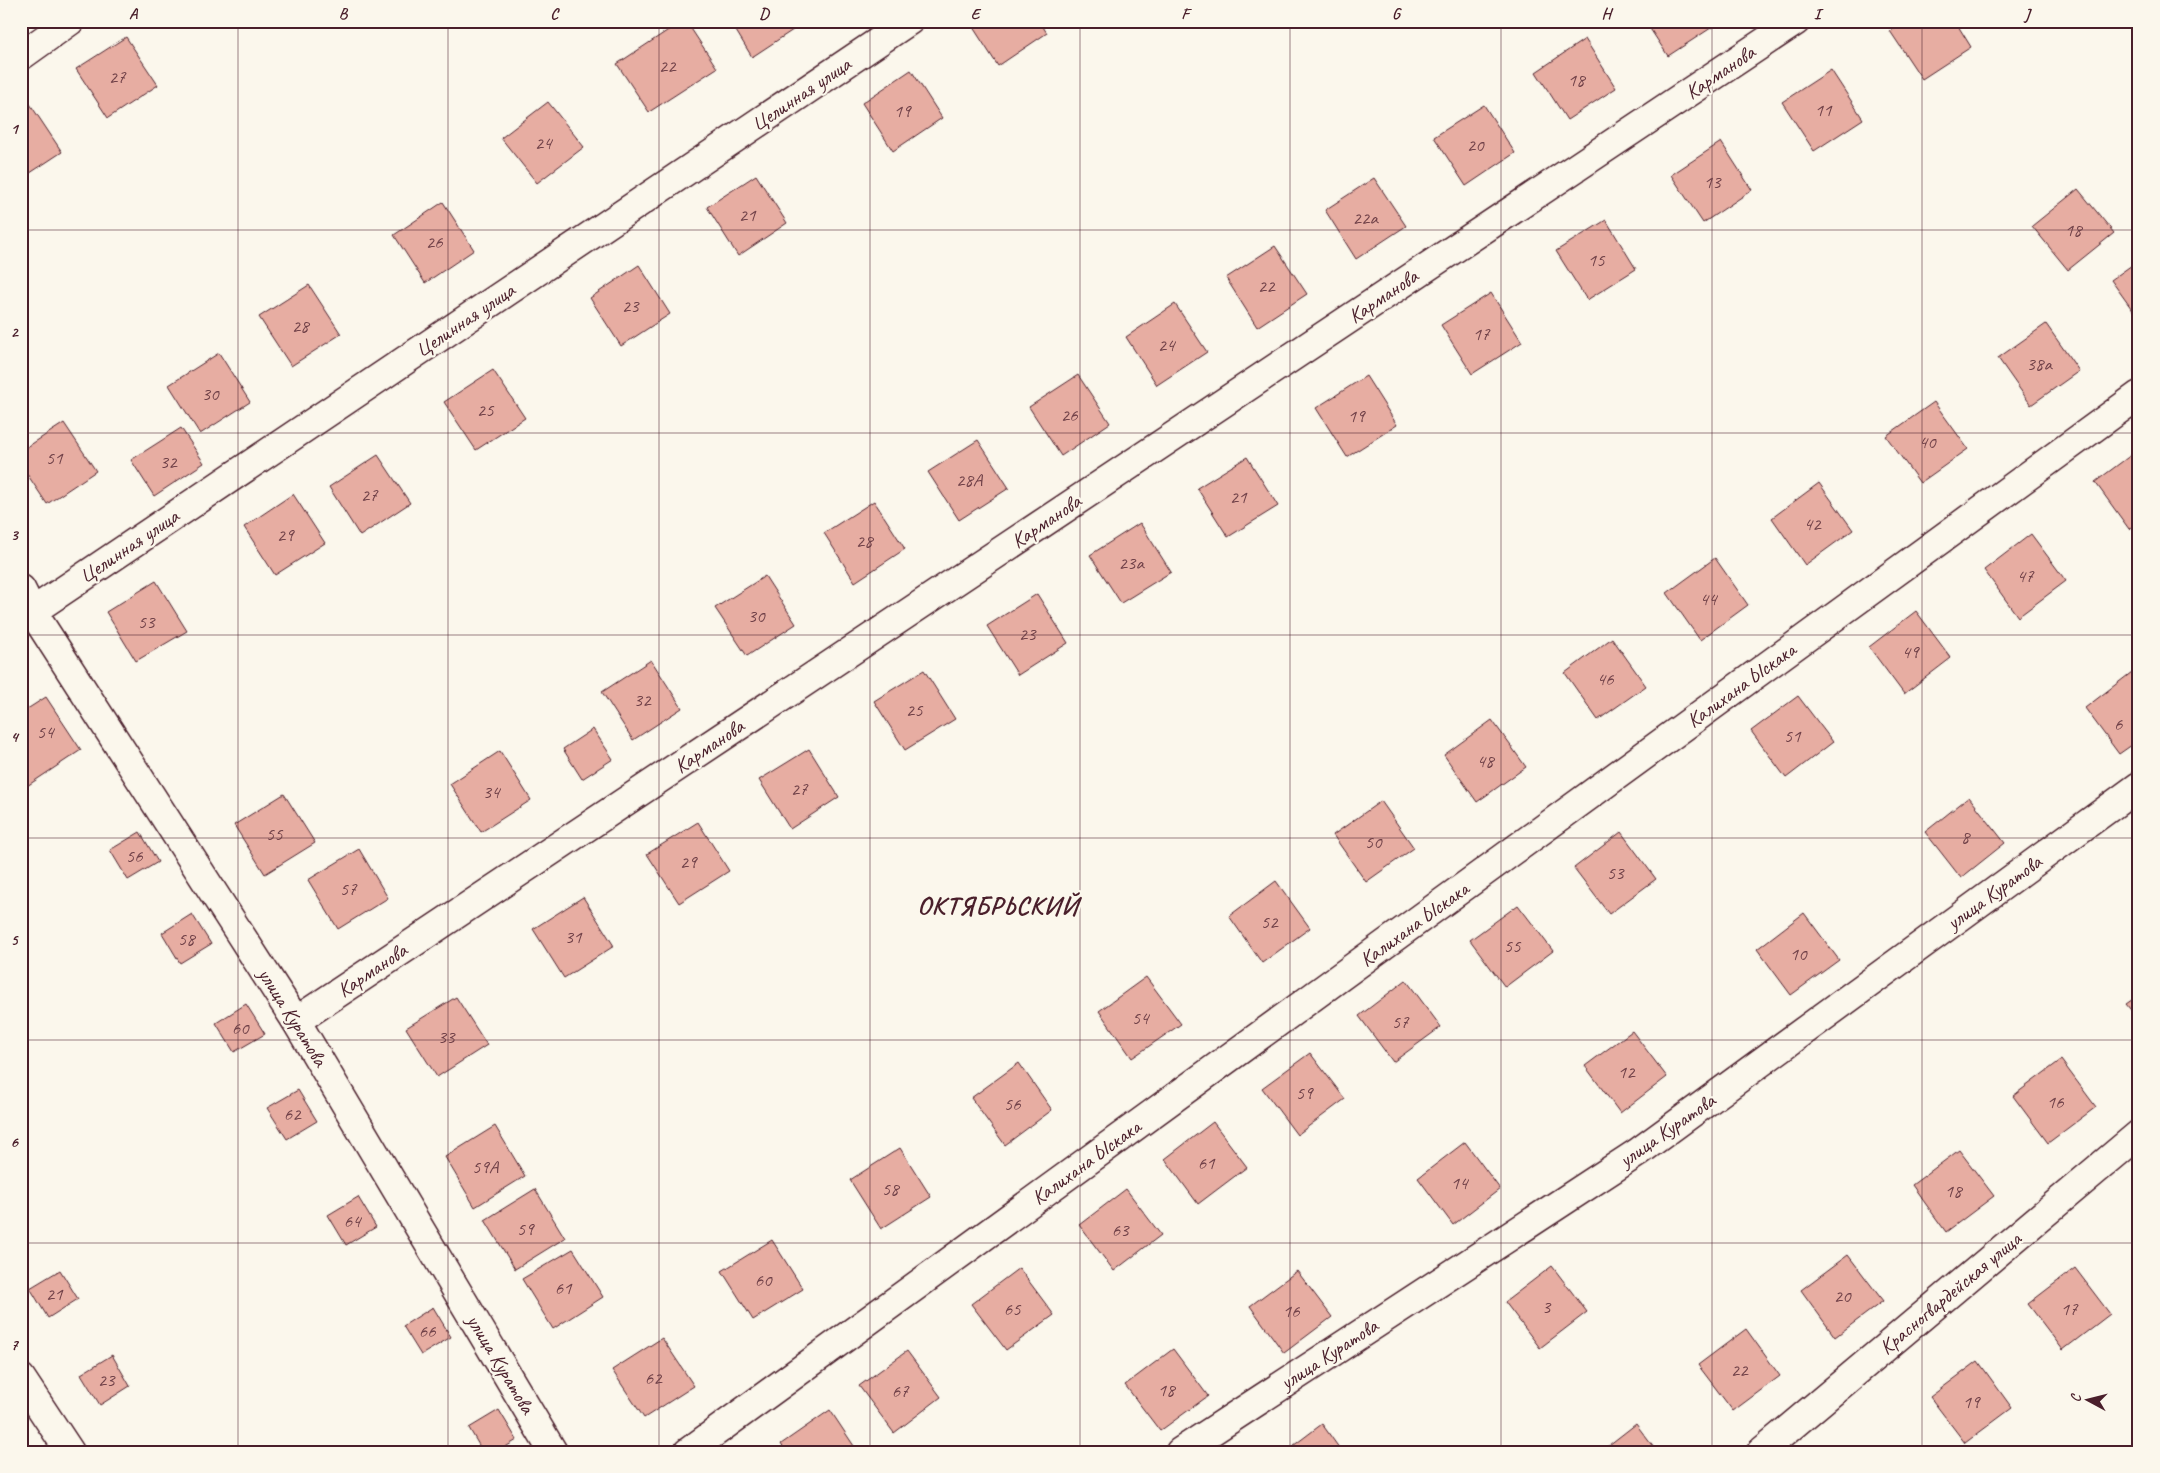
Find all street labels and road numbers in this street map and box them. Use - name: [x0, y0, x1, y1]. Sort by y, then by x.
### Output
- street label: Карманова: [1680, 38, 1762, 105]
- street label: Целинная улица: [746, 50, 857, 137]
- street label: Карманова: [1343, 262, 1425, 329]
- street label: Целинная улица: [410, 276, 521, 363]
- street label: Карманова: [1006, 487, 1088, 554]
- street label: Целинная улица: [74, 502, 185, 589]
- street label: Калихана Ыскака: [1681, 635, 1803, 733]
- street label: Карманова: [669, 712, 751, 779]
- street label: улица Куратова: [1940, 848, 2048, 936]
- street label: Калихана Ыскака: [1354, 874, 1476, 972]
- street label: Карманова: [332, 936, 414, 1003]
- street label: улица Куратова: [251, 961, 335, 1073]
- street label: улица Куратова: [1612, 1086, 1722, 1174]
- street label: Калихана Ыскака: [1026, 1112, 1148, 1210]
- street label: Красногвардейская улица: [1874, 1225, 2028, 1360]
- street label: улица Куратова: [460, 1308, 542, 1420]
- street label: улица Куратова: [1273, 1312, 1384, 1396]

